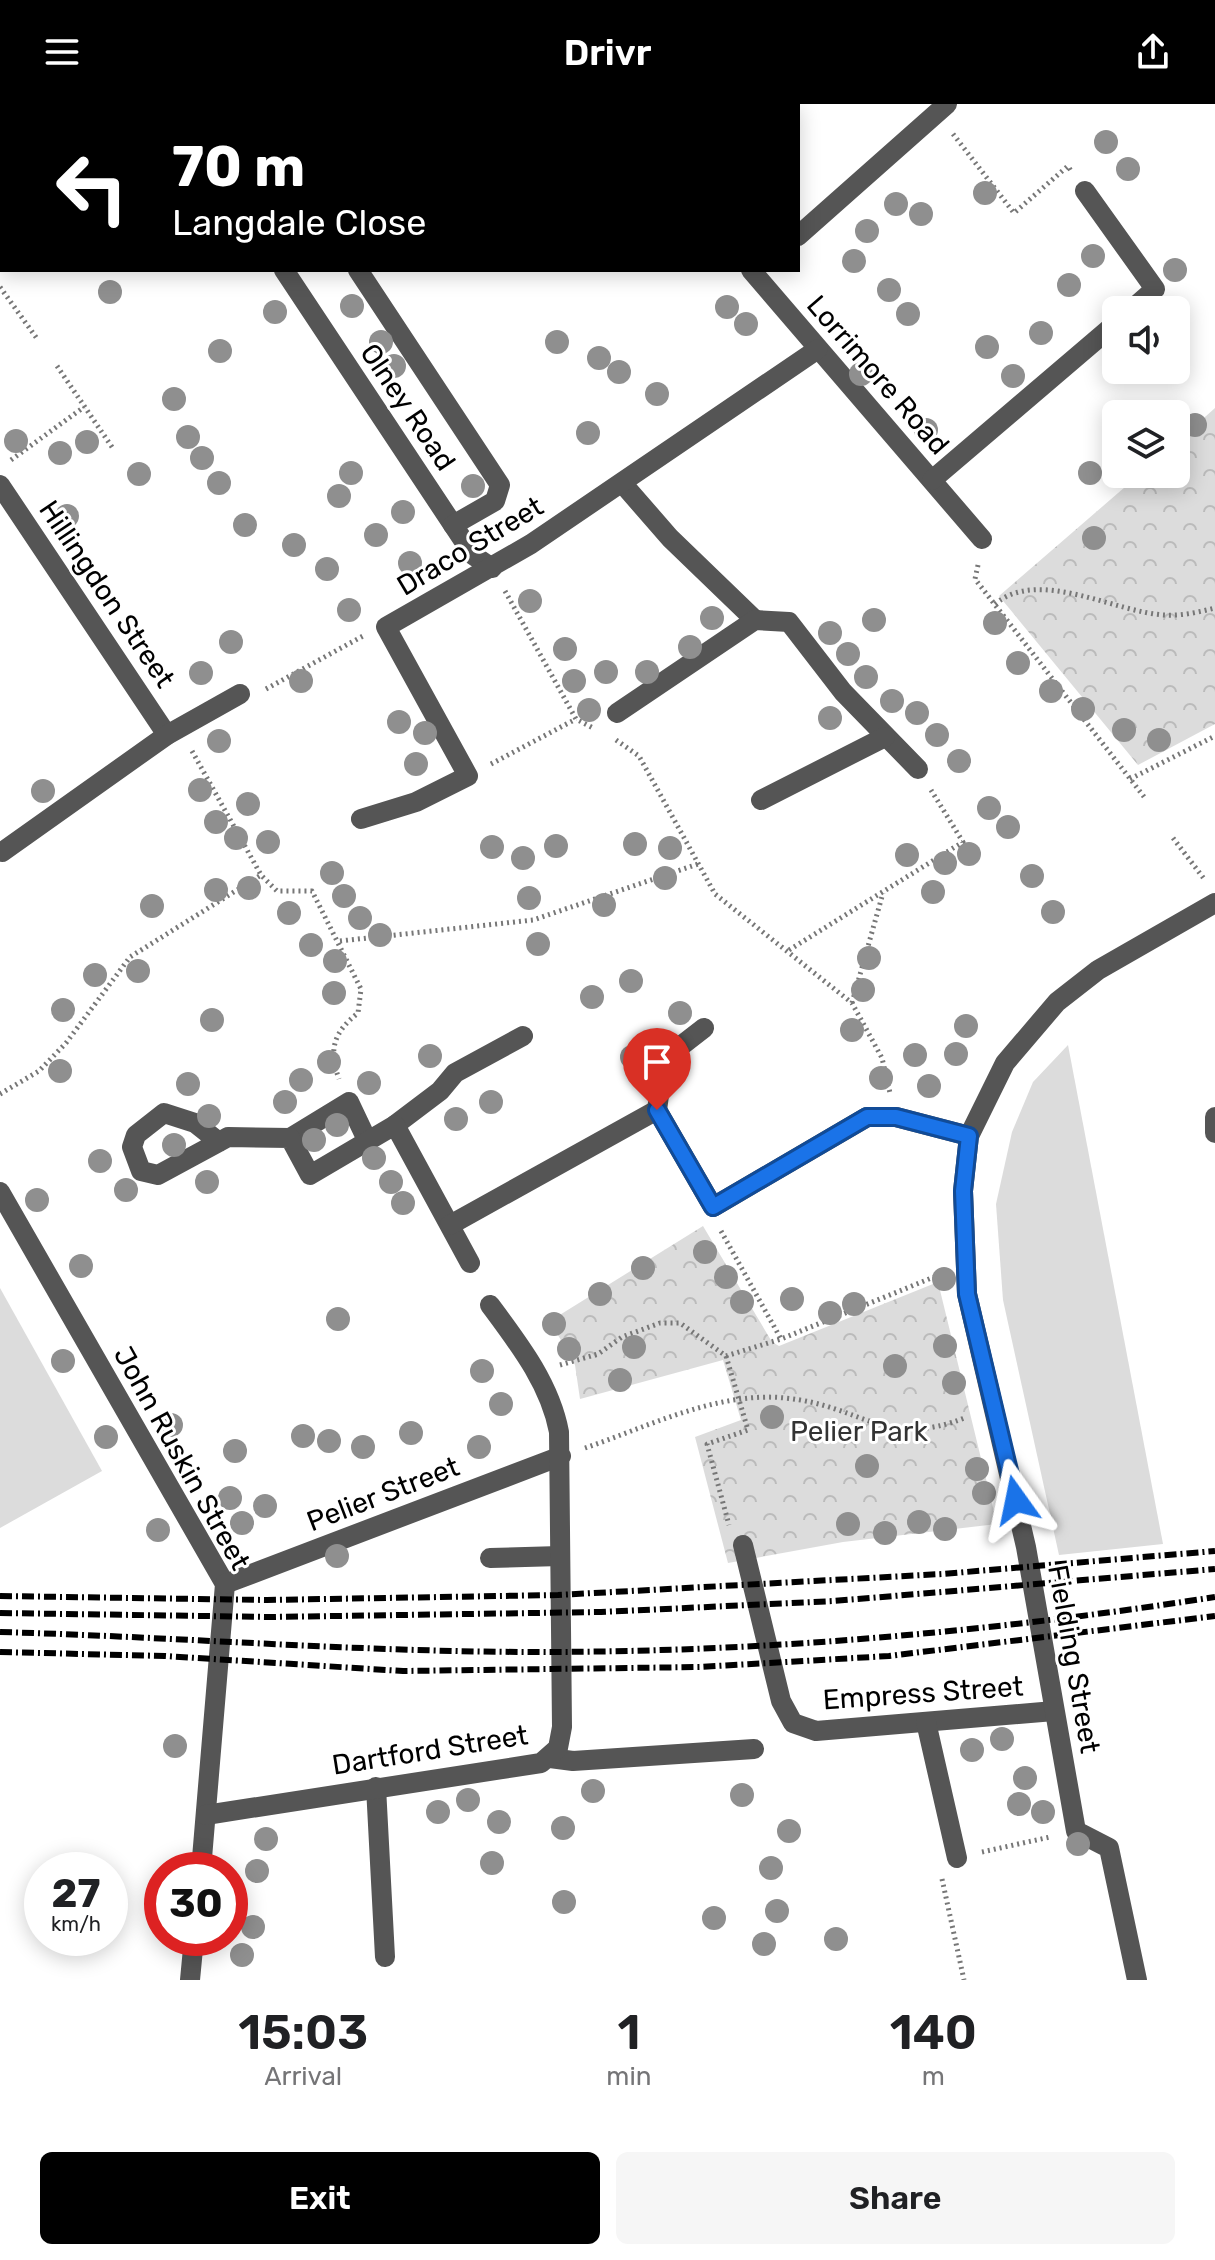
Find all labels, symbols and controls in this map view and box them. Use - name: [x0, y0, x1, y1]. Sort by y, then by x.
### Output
- icon: menu: [40, 30, 84, 74]
- icon: share: [1131, 30, 1175, 74]
- text: Drivr: [564, 31, 651, 74]
- text: 70 m: [172, 134, 305, 200]
- icon: left: [40, 136, 144, 240]
- text: Langdale Close: [172, 201, 426, 244]
- street label: Lorrimore Road: [800, 289, 956, 461]
- map controls: [1102, 296, 1190, 488]
- button: sound: [1102, 296, 1190, 384]
- street label: Olney Road: [354, 337, 462, 477]
- button: layers: [1102, 400, 1190, 488]
- street label: Draco Street: [391, 489, 549, 603]
- street label: Hillingdon Street: [32, 494, 182, 694]
- pin: [623, 1028, 691, 1110]
- icon: arrive: [635, 1040, 679, 1084]
- street label: John Ruskin Street: [107, 1341, 257, 1575]
- park label: Pelier Park: [790, 1415, 928, 1448]
- street label: Pelier Street: [302, 1450, 464, 1538]
- position arrow: [974, 1458, 1058, 1542]
- street label: Fielding Street: [1041, 1562, 1107, 1756]
- street label: Empress Street: [822, 1670, 1024, 1716]
- street label: Dartford Street: [330, 1718, 530, 1782]
- speed limit sign: 30: [144, 1852, 248, 1956]
- text: 27: [52, 1870, 100, 1917]
- text: km/h: [51, 1912, 101, 1936]
- text: 15:03: [238, 2004, 368, 2061]
- text: 1: [617, 2004, 640, 2061]
- text: 140: [890, 2004, 977, 2061]
- text: Arrival: [264, 2061, 342, 2092]
- text: min: [606, 2061, 651, 2092]
- text: m: [922, 2061, 945, 2092]
- button: Exit: [40, 2152, 600, 2244]
- button: Share: [616, 2152, 1175, 2244]

